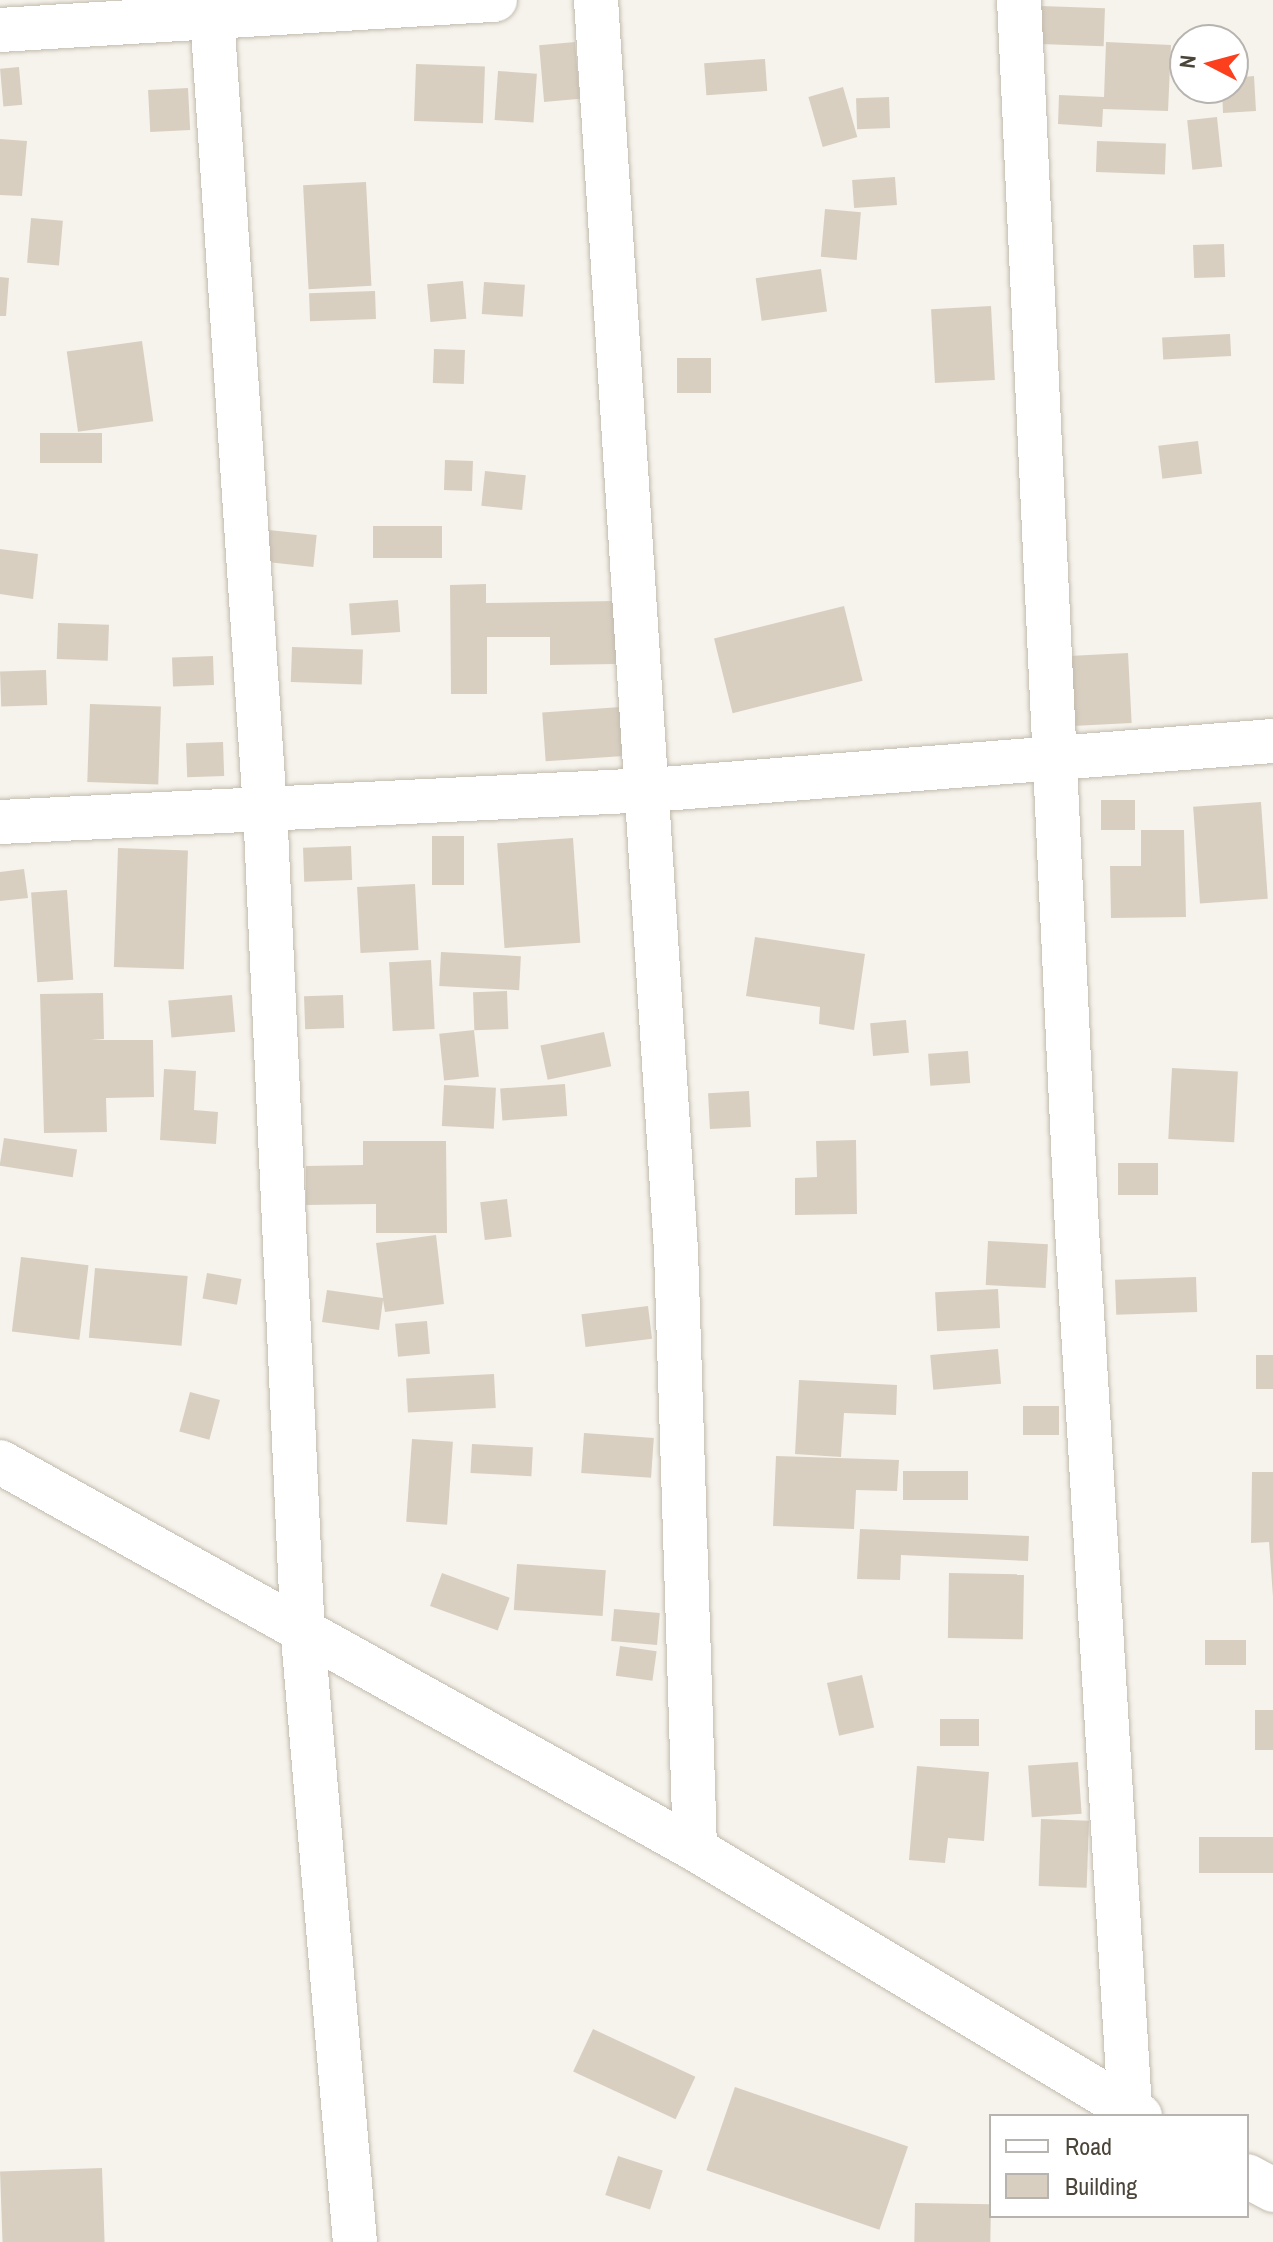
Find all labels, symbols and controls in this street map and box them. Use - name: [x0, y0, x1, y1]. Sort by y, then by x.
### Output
- north arrow: [1169, 24, 1249, 104]
- text: N: [1172, 54, 1203, 70]
- legend: [989, 2114, 1249, 2218]
- text: Road: [1065, 2130, 1112, 2162]
- text: Building: [1065, 2170, 1137, 2202]

